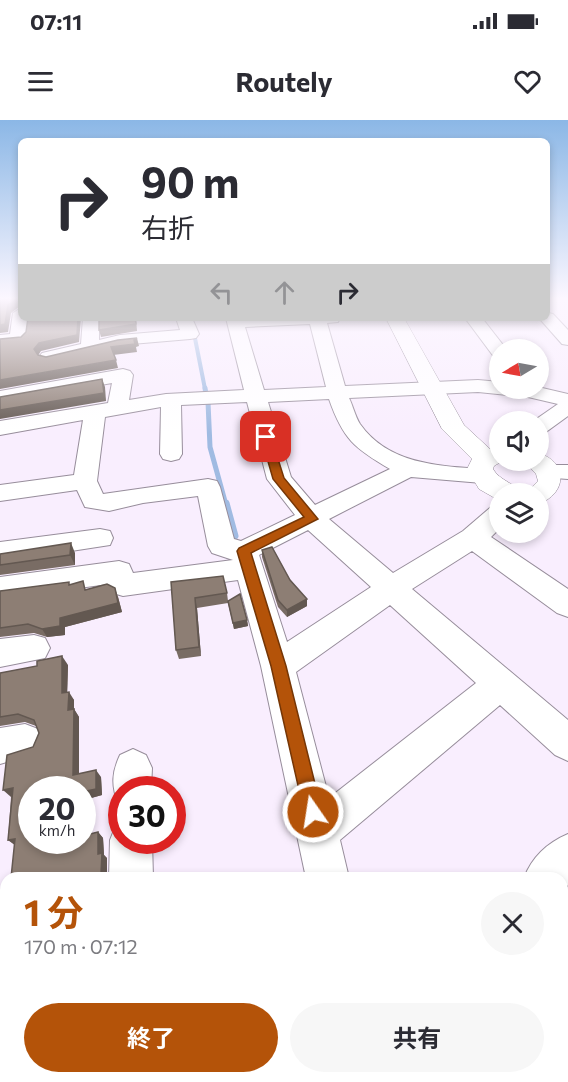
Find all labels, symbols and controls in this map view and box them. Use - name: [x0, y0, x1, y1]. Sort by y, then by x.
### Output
- text: 07:11: [30, 8, 82, 35]
- icon: menu: [24, 65, 57, 98]
- text: Routely: [236, 65, 332, 98]
- icon: heart: [511, 65, 544, 98]
- text: 90 m: [141, 155, 240, 207]
- icon: right: [42, 162, 120, 240]
- text: 右折: [141, 211, 195, 244]
- icon: left: [205, 276, 238, 309]
- icon: ahead: [268, 276, 301, 309]
- icon: right: [331, 276, 364, 309]
- north arrow: [489, 339, 549, 399]
- map controls: [489, 339, 549, 543]
- pin: [240, 411, 291, 462]
- button: sound: [489, 411, 549, 471]
- icon: arrive: [249, 420, 282, 453]
- button: layers: [489, 483, 549, 543]
- speed limit sign: 30: [108, 776, 186, 854]
- position arrow: [281, 780, 345, 844]
- text: 20: [39, 789, 75, 826]
- text: km/h: [39, 821, 75, 839]
- text: 1 分: [24, 889, 83, 933]
- button: close: [481, 892, 544, 955]
- text: 170 m · 07:12: [24, 934, 138, 958]
- button: 終了: [24, 1003, 278, 1072]
- button: 共有: [290, 1003, 544, 1072]

